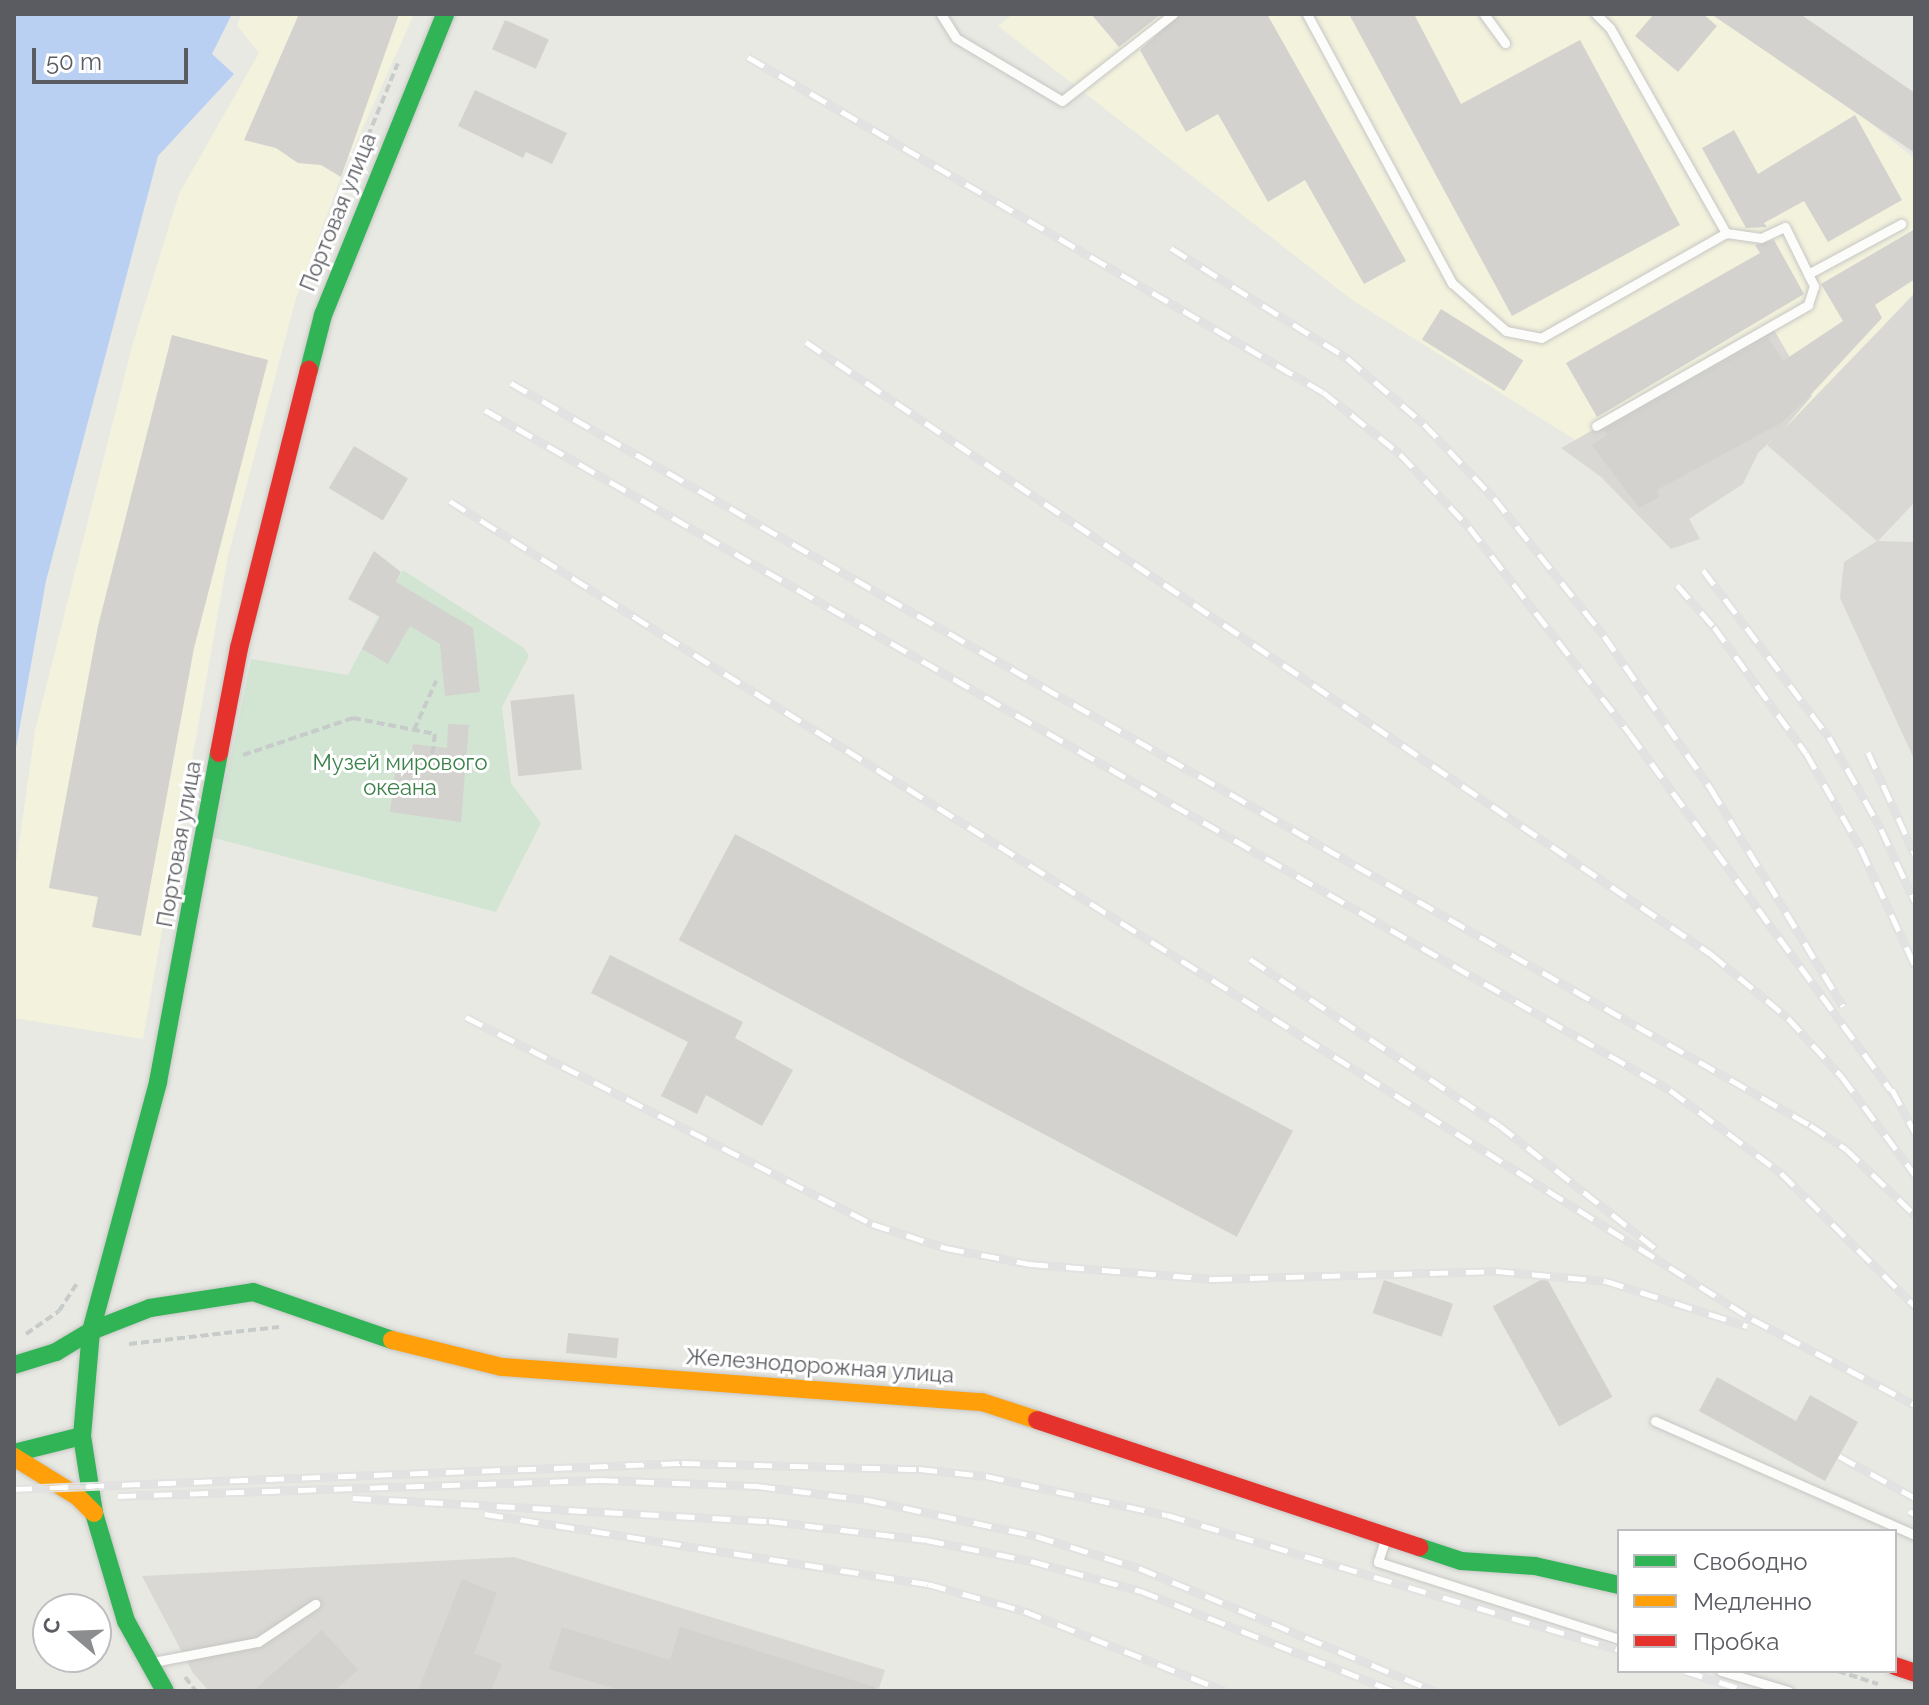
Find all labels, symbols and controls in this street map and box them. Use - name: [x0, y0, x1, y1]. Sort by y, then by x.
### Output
- scale bar: [36, 32, 192, 82]
- text: 50 m: [46, 47, 102, 76]
- street label: Портовая улица: [294, 129, 382, 295]
- park label: Музей мирового океана: [313, 749, 487, 800]
- street label: Портовая улица: [151, 759, 207, 929]
- street label: Железнодорожная улица: [685, 1343, 955, 1389]
- legend: [1617, 1529, 1897, 1673]
- text: Свободно: [1693, 1547, 1808, 1576]
- text: Медленно: [1693, 1587, 1812, 1616]
- north arrow: [32, 1593, 112, 1673]
- text: С: [36, 1614, 66, 1637]
- text: Пробка: [1693, 1627, 1779, 1656]

